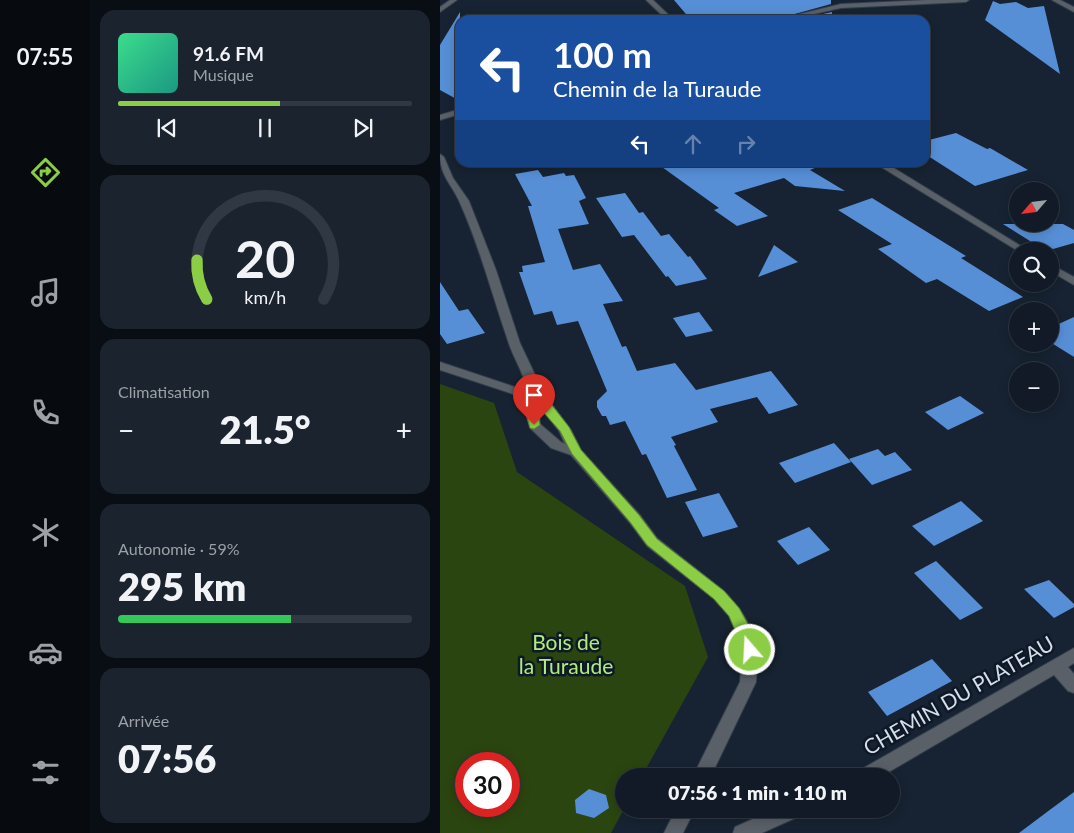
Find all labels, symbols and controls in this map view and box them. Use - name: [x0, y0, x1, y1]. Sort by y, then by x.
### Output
- text: 100 m: [553, 33, 652, 75]
- icon: left: [470, 35, 535, 100]
- text: 91.6 FM: [193, 42, 264, 65]
- text: 07:55: [17, 43, 73, 70]
- text: Musique: [193, 65, 254, 84]
- text: Chemin de la Turaude: [553, 75, 761, 102]
- icon: previous: [153, 114, 181, 142]
- icon: pause: [251, 114, 279, 142]
- icon: next: [349, 114, 377, 142]
- icon: left: [626, 130, 654, 158]
- icon: ahead: [679, 130, 707, 158]
- icon: right: [732, 130, 760, 158]
- icon: directions: [28, 155, 63, 190]
- north arrow: [1009, 182, 1059, 232]
- map controls: [1009, 182, 1059, 412]
- text: 20: [235, 227, 295, 289]
- button: search: [1009, 242, 1059, 292]
- icon: music: [28, 275, 63, 310]
- text: km/h: [244, 286, 286, 308]
- button: +: [1009, 302, 1059, 352]
- button: −: [1009, 362, 1059, 412]
- pin: [513, 374, 555, 425]
- icon: arrive: [520, 381, 548, 409]
- text: Climatisation: [118, 382, 210, 401]
- icon: phone: [28, 395, 63, 430]
- text: 21.5°: [219, 406, 311, 452]
- text: −: [118, 413, 134, 447]
- text: +: [396, 413, 412, 447]
- icon: climate: [28, 515, 63, 550]
- text: Autonomie · 59%: [118, 539, 240, 558]
- text: 295 km: [118, 563, 246, 609]
- position arrow: [723, 623, 775, 675]
- park label: Bois de la Turaude: [519, 629, 613, 678]
- street label: CHEMIN DU PLATEAU: [859, 630, 1058, 759]
- icon: car: [28, 635, 63, 670]
- text: Arrivée: [118, 711, 169, 730]
- text: 07:56: [118, 735, 216, 781]
- speed limit sign: 30: [455, 752, 520, 817]
- icon: filters: [28, 755, 63, 790]
- text: 07:56 · 1 min · 110 m: [668, 781, 847, 804]

